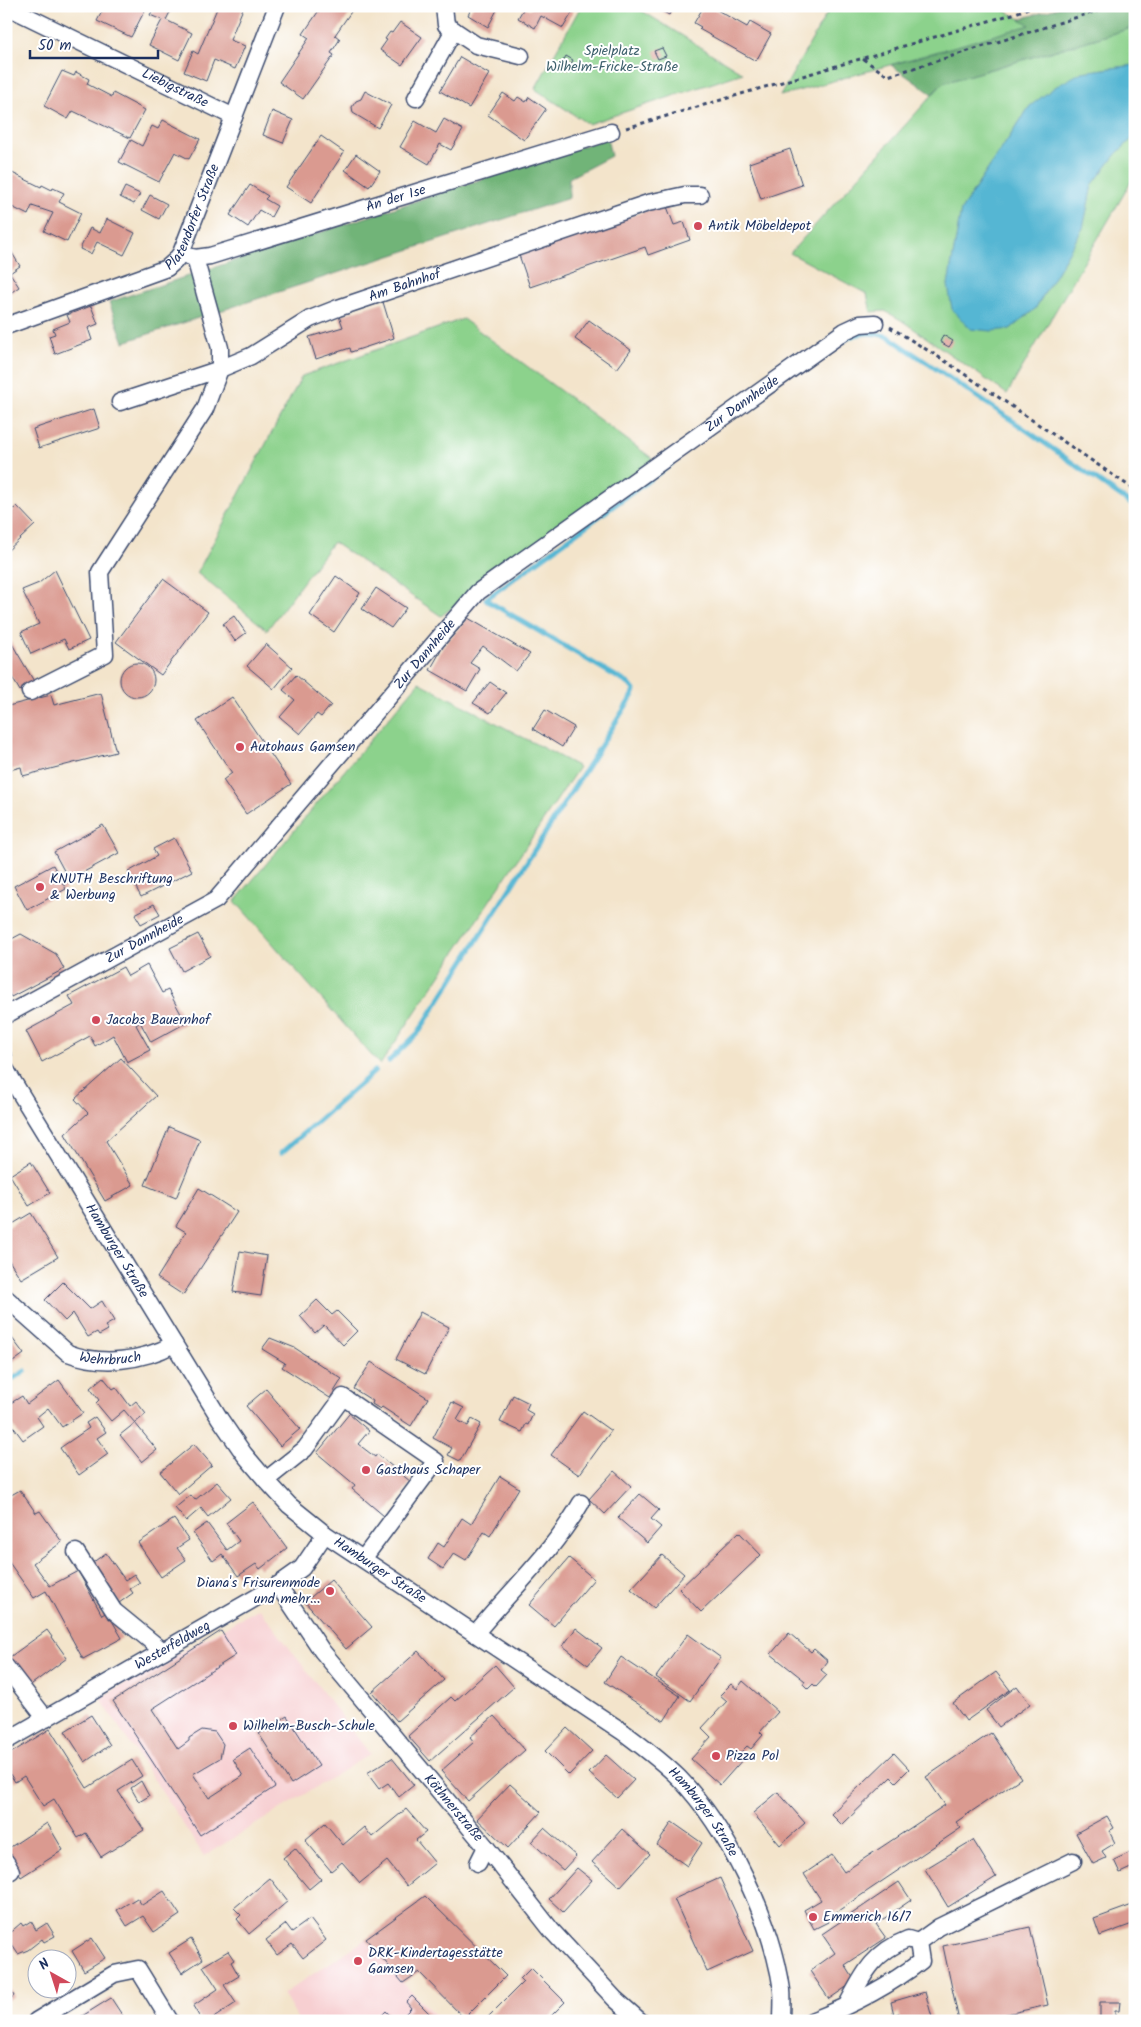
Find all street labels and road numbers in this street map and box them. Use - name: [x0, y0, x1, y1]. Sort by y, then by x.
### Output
- street label: Liebigstraße: [138, 63, 213, 114]
- street label: Platendorfer Straße: [160, 160, 226, 276]
- street label: An der Ise: [363, 179, 429, 218]
- street label: Am Bahnhof: [366, 262, 445, 308]
- street label: Zur Dannheide: [701, 370, 784, 438]
- street label: Zur Dannheide: [389, 614, 462, 694]
- street label: Zur Dannheide: [101, 908, 188, 970]
- street label: Hamburger Straße: [79, 1199, 155, 1303]
- street label: Wehrbruch: [77, 1346, 143, 1371]
- street label: Hamburger Straße: [329, 1532, 431, 1610]
- street label: Westerfeldweg: [131, 1615, 214, 1676]
- street label: Hamburger Straße: [663, 1762, 744, 1862]
- street label: Köthnerstraße: [418, 1769, 489, 1847]

